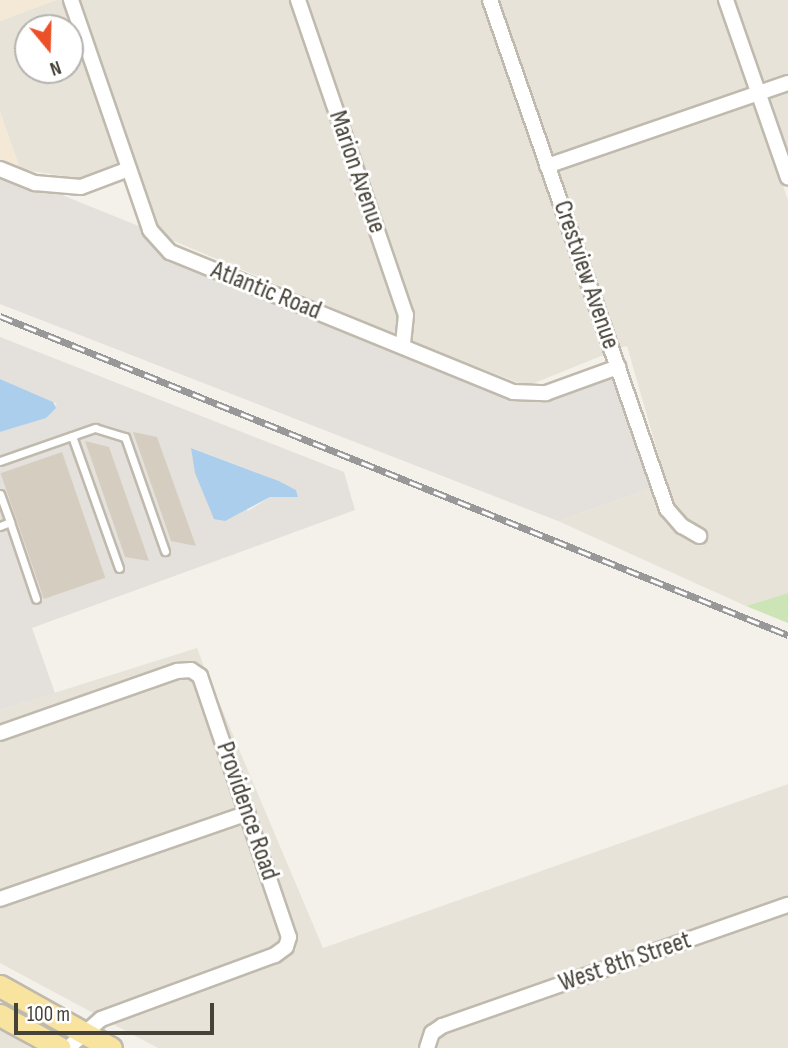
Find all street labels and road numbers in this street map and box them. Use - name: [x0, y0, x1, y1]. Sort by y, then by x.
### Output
- street label: Marion Avenue: [322, 107, 392, 237]
- street label: Crestview Avenue: [546, 197, 626, 353]
- street label: Atlantic Road: [206, 255, 326, 327]
- street label: Providence Road: [209, 738, 285, 884]
- street label: West 8th Street: [555, 925, 695, 999]

